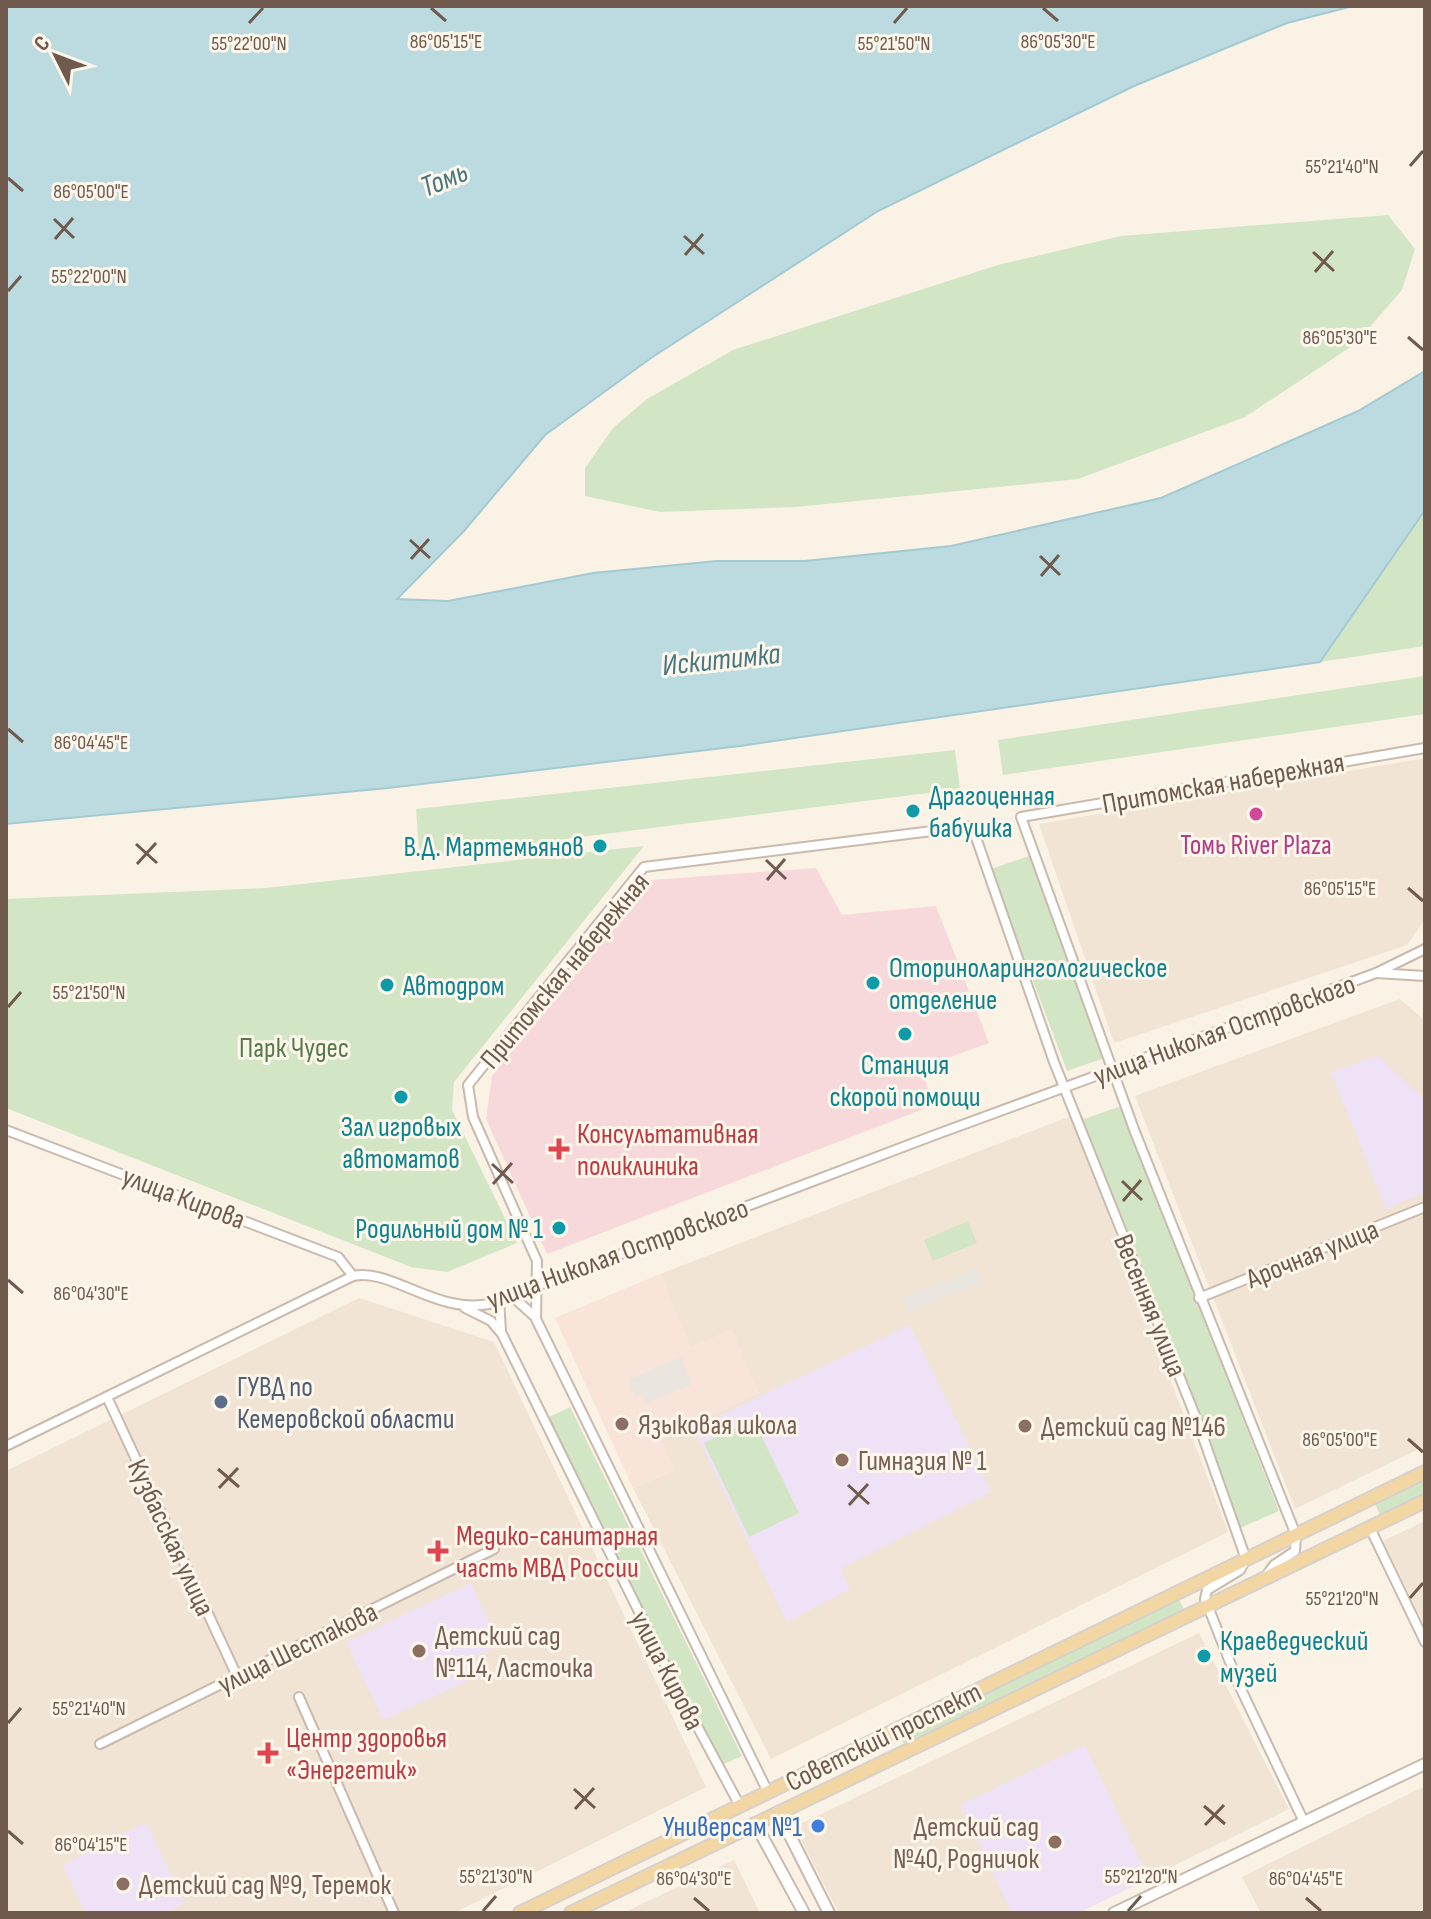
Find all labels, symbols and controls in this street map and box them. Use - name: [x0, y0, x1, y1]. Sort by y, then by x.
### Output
- north arrow: [16, 16, 96, 96]
- text: С: [28, 30, 56, 57]
- text: 86°05'15"E: [410, 30, 482, 54]
- text: 86°05'30"E: [1021, 30, 1095, 54]
- text: 55°22'00"N: [211, 32, 287, 56]
- text: 55°21'50"N: [858, 32, 931, 56]
- water label: Томь: [415, 154, 473, 206]
- text: 55°21'40"N: [1305, 155, 1379, 179]
- text: 86°05'00"E: [53, 180, 129, 204]
- text: 55°22'00"N: [51, 265, 127, 289]
- text: 86°05'30"E: [1303, 326, 1377, 350]
- water label: Искитимка: [660, 636, 782, 684]
- text: 86°04'45"E: [54, 731, 128, 755]
- street label: Притомская набережная: [1100, 746, 1347, 821]
- place label: Драгоценная бабушка: [929, 780, 1055, 845]
- marker: Драгоценная бабушка: [904, 802, 922, 820]
- marker: Томь River Plaza: [1247, 805, 1265, 823]
- place label: Томь River Plaza: [1180, 829, 1332, 862]
- place label: В.Д. Мартемьянов: [403, 831, 584, 864]
- marker: В.Д. Мартемьянов: [591, 837, 609, 855]
- street label: Притомская набережная: [474, 866, 657, 1076]
- text: 86°05'15"E: [1304, 877, 1376, 901]
- place label: Оториноларингологическое отделение: [889, 952, 1167, 1017]
- street label: улица Николая Островского: [1089, 968, 1360, 1093]
- place label: Автодром: [402, 970, 505, 1003]
- marker: Оториноларингологическое отделение: [864, 974, 882, 992]
- marker: Автодром: [378, 976, 396, 994]
- text: 55°21'50"N: [53, 981, 126, 1005]
- marker: Станция скорой помощи: [896, 1025, 914, 1043]
- park label: Парк Чудес: [239, 1032, 349, 1065]
- place label: Станция скорой помощи: [829, 1049, 981, 1114]
- marker: Зал игровых автоматов: [392, 1088, 410, 1106]
- place label: Зал игровых автоматов: [341, 1111, 462, 1176]
- place label: Консультативная поликлиника: [577, 1118, 758, 1183]
- marker: Консультативная поликлиника: [548, 1138, 570, 1160]
- street label: улица Кирова: [117, 1160, 250, 1237]
- street label: улица Николая Островского: [482, 1192, 753, 1317]
- place label: Родильный дом № 1: [355, 1213, 543, 1246]
- street label: Арочная улица: [1241, 1213, 1383, 1296]
- marker: Родильный дом № 1: [550, 1219, 568, 1237]
- street label: Весенняя улица: [1106, 1230, 1193, 1382]
- text: 86°04'30"E: [53, 1282, 129, 1306]
- place label: ГУВД по Кемеровской области: [237, 1371, 454, 1436]
- marker: ГУВД по Кемеровской области: [212, 1393, 230, 1411]
- place label: Языковая школа: [638, 1409, 797, 1442]
- place label: Детский сад №146: [1041, 1411, 1226, 1444]
- marker: Языковая школа: [613, 1415, 631, 1433]
- marker: Детский сад №146: [1016, 1417, 1034, 1435]
- text: 86°05'00"E: [1302, 1428, 1378, 1452]
- place label: Гимназия № 1: [858, 1445, 987, 1478]
- marker: Гимназия № 1: [833, 1451, 851, 1469]
- street label: Кузбасская улица: [120, 1454, 221, 1621]
- place label: Медико-санитарная часть МВД России: [456, 1520, 658, 1585]
- marker: Медико-санитарная часть МВД России: [427, 1540, 449, 1562]
- text: 55°21'20"N: [1305, 1587, 1379, 1611]
- street label: улица Шестакова: [212, 1595, 383, 1701]
- street label: улица Кирова: [623, 1606, 711, 1736]
- place label: Детский сад №114, Ласточка: [435, 1620, 593, 1685]
- place label: Краеведческий музей: [1220, 1625, 1368, 1690]
- marker: Детский сад №114, Ласточка: [410, 1642, 428, 1660]
- marker: Краеведческий музей: [1195, 1647, 1213, 1665]
- street label: Советский проспект: [780, 1676, 987, 1799]
- text: 55°21'40"N: [52, 1697, 126, 1721]
- place label: Центр здоровья «Энергетик»: [286, 1722, 447, 1787]
- marker: Центр здоровья «Энергетик»: [257, 1742, 279, 1764]
- place label: Универсам №1: [663, 1811, 802, 1844]
- place label: Детский сад №40, Родничок: [893, 1811, 1039, 1876]
- marker: Универсам №1: [809, 1817, 827, 1835]
- text: 86°04'15"E: [55, 1833, 128, 1857]
- marker: Детский сад №40, Родничок: [1046, 1833, 1064, 1851]
- text: 55°21'30"N: [459, 1865, 533, 1889]
- text: 55°21'20"N: [1104, 1865, 1178, 1889]
- text: 86°04'30"E: [656, 1867, 732, 1891]
- text: 86°04'45"E: [1269, 1867, 1343, 1891]
- place label: Детский сад №9, Теремок: [139, 1869, 392, 1902]
- marker: Детский сад №9, Теремок: [114, 1875, 132, 1893]

